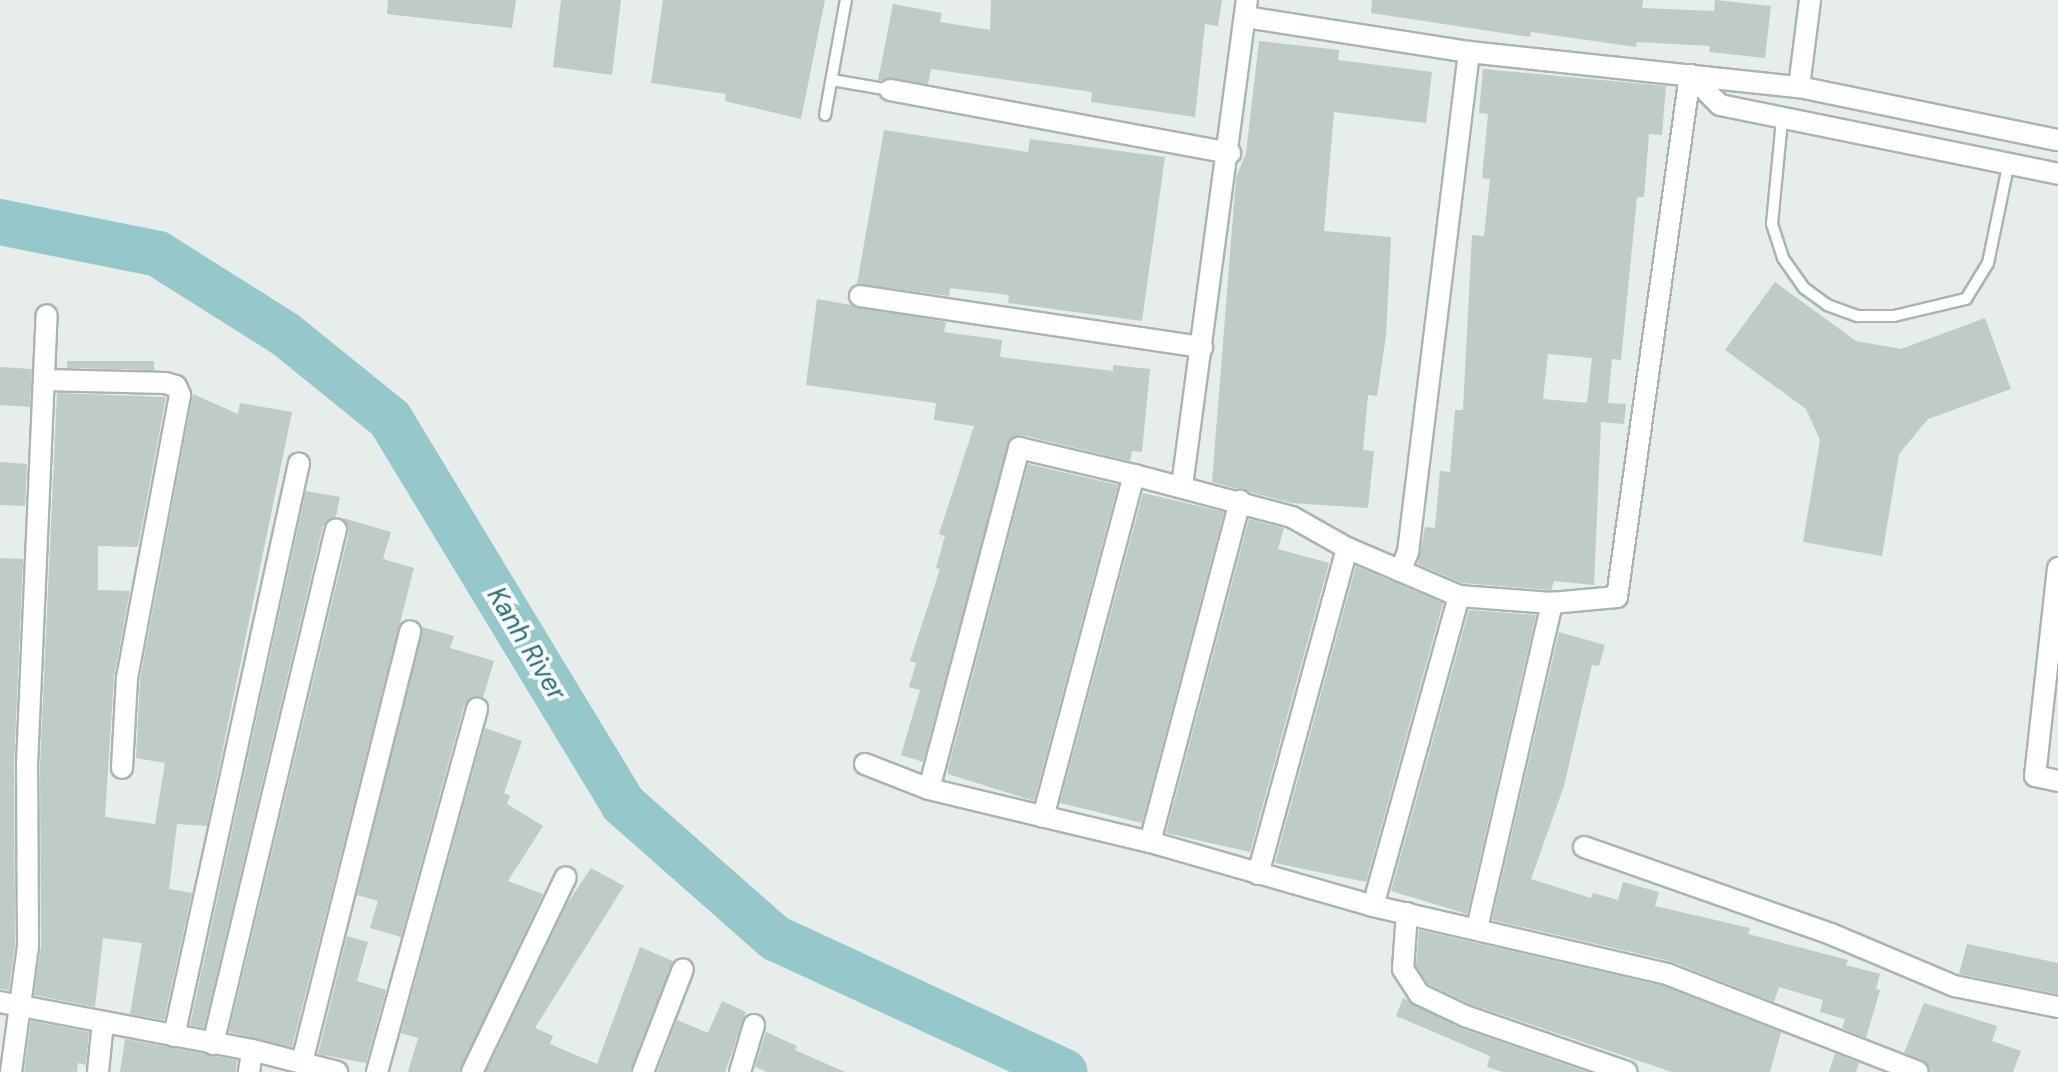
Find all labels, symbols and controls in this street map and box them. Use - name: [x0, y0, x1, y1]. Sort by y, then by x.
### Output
- water label: Kanh River: [480, 582, 572, 706]

